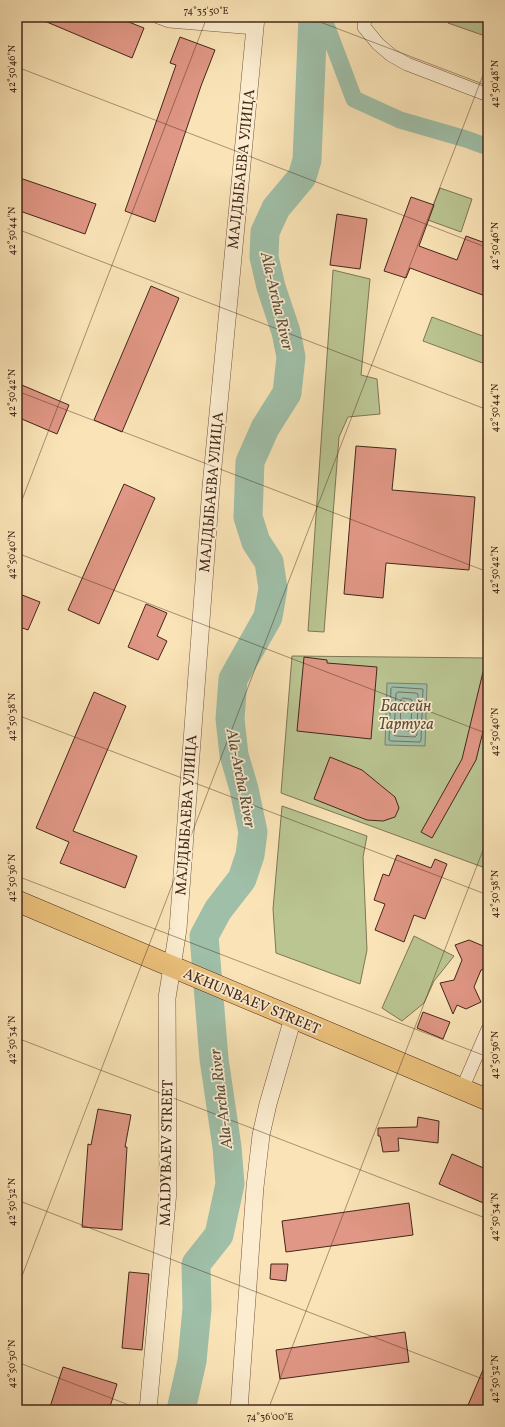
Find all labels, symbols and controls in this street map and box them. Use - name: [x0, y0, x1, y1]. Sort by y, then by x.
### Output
- text: 74°35'50"E: [183, 4, 229, 18]
- text: 42°50'46"N: [5, 44, 19, 93]
- text: 42°50'48"N: [488, 59, 502, 108]
- street label: МАЛДЫБАЕВА УЛИЦА: [224, 88, 261, 250]
- text: 42°50'44"N: [5, 206, 19, 255]
- text: 42°50'46"N: [488, 221, 502, 270]
- water label: Ala-Archa River: [254, 249, 298, 354]
- text: 42°50'42"N: [5, 368, 19, 417]
- text: 42°50'44"N: [488, 383, 502, 432]
- street label: МАЛДЫБАЕВА УЛИЦА: [195, 411, 230, 573]
- text: 42°50'40"N: [5, 530, 19, 579]
- text: 42°50'42"N: [488, 545, 502, 594]
- text: 42°50'38"N: [5, 692, 19, 741]
- water label: Бассейн Тартуга: [378, 696, 434, 736]
- text: 42°50'40"N: [488, 707, 502, 756]
- water label: Ala-Archa River: [219, 726, 261, 831]
- street label: МАЛДЫБАЕВА УЛИЦА: [171, 734, 204, 896]
- text: 42°50'36"N: [5, 853, 19, 902]
- text: 42°50'38"N: [488, 869, 502, 918]
- street label: AKHUNBAEV STREET: [180, 964, 323, 1041]
- text: 42°50'34"N: [5, 1015, 19, 1064]
- text: 42°50'36"N: [488, 1030, 502, 1079]
- water label: Ala-Archa River: [205, 1046, 239, 1151]
- street label: MALDYBAEV STREET: [156, 1079, 179, 1227]
- text: 42°50'32"N: [5, 1177, 19, 1226]
- text: 42°50'34"N: [488, 1192, 502, 1241]
- text: 42°50'30"N: [5, 1339, 19, 1388]
- text: 42°50'32"N: [488, 1354, 502, 1403]
- text: 74°36'00"E: [247, 1410, 293, 1424]

